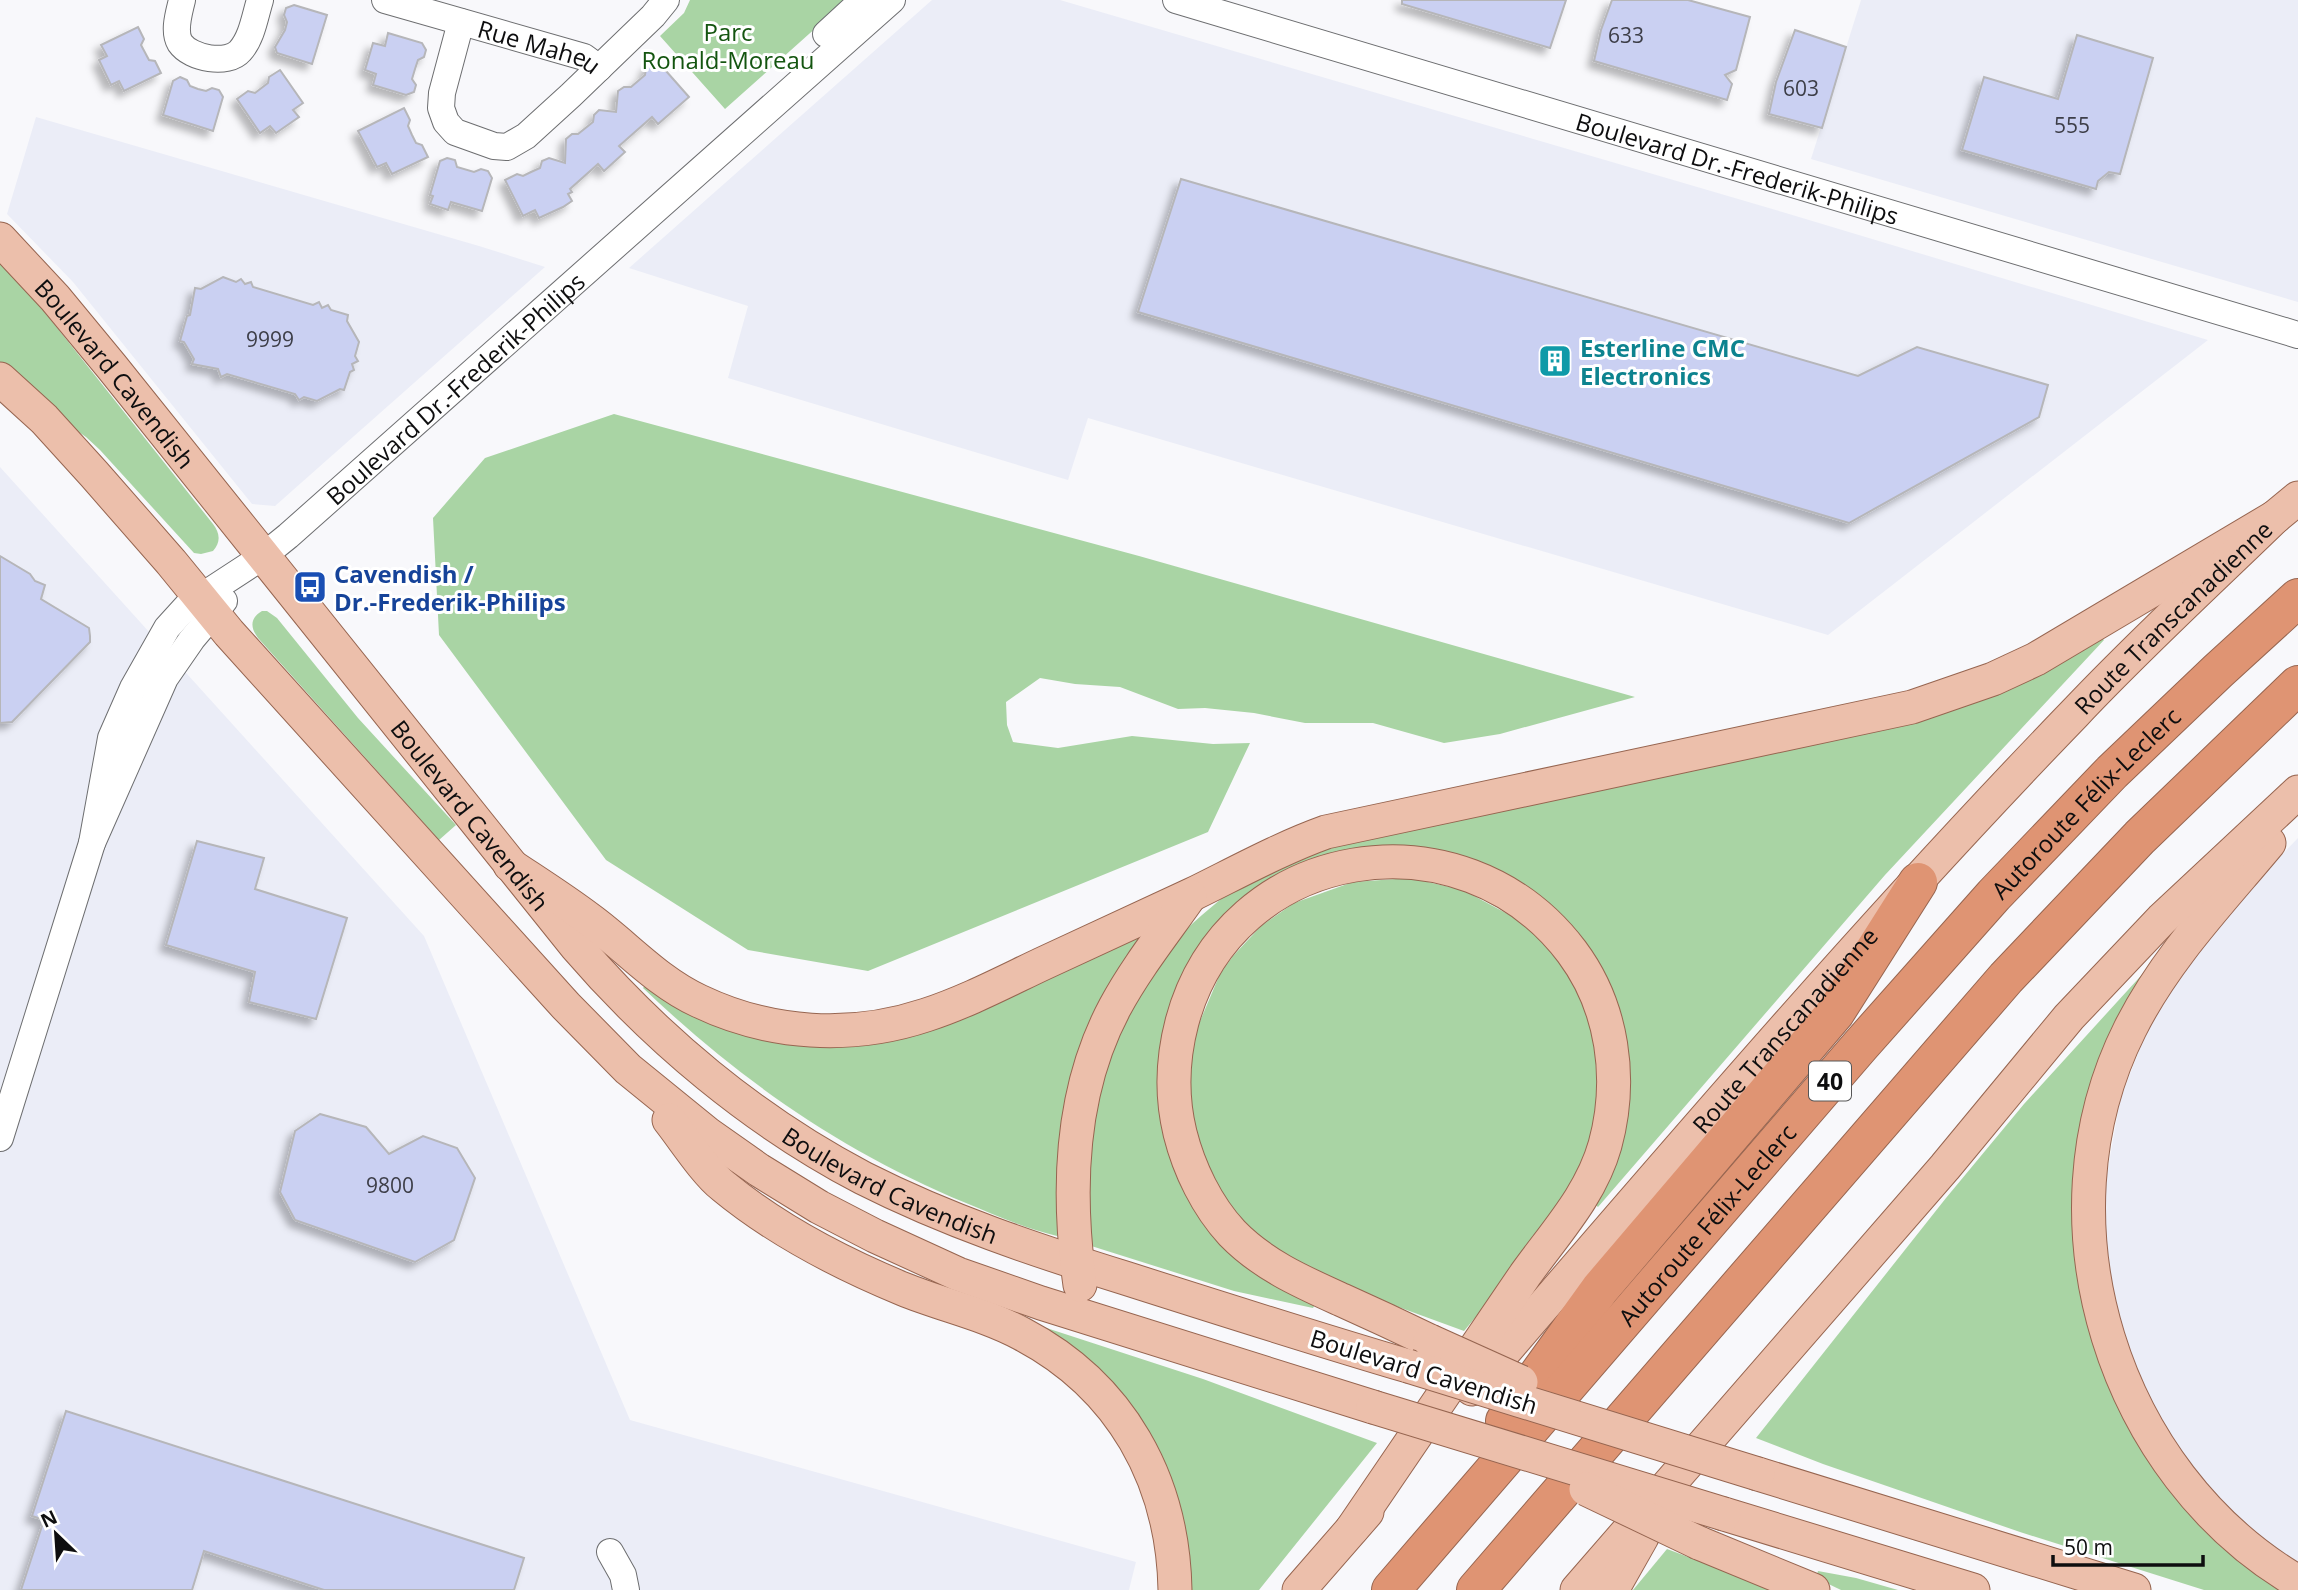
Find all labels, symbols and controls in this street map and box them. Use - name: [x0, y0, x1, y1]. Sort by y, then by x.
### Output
- street label: Rue Maheu: [474, 11, 608, 81]
- park label: Parc Ronald-Moreau: [641, 15, 815, 76]
- house number: 633: [1608, 21, 1644, 49]
- house number: 603: [1783, 74, 1819, 102]
- street label: Boulevard Dr.-Frederik-Philips: [1572, 104, 1903, 231]
- house number: 555: [2054, 111, 2090, 139]
- street label: Boulevard Dr.-Frederik-Philips: [318, 264, 591, 512]
- street label: Boulevard Cavendish: [28, 271, 203, 475]
- house number: 9999: [246, 325, 294, 353]
- place label: Esterline CMC Electronics: [1580, 331, 1745, 392]
- building icon: Esterline CMC Electronics: [1536, 342, 1574, 380]
- street label: Route Transcanadienne: [2066, 513, 2279, 721]
- place label: Cavendish / Dr.-Frederik-Philips: [334, 557, 566, 618]
- bus stop icon: Cavendish / Dr.-Frederik-Philips: [291, 568, 329, 606]
- street label: Autoroute Félix-Leclerc: [1983, 699, 2187, 905]
- street label: Boulevard Cavendish: [384, 712, 557, 917]
- street label: Route Transcanadienne: [1684, 920, 1884, 1140]
- road number: 40: [1809, 1062, 1851, 1100]
- street label: Autoroute Félix-Leclerc: [1610, 1116, 1803, 1332]
- street label: Boulevard Cavendish: [776, 1118, 1003, 1251]
- house number: 9800: [366, 1171, 414, 1199]
- street label: Boulevard Cavendish: [1306, 1321, 1542, 1421]
- north arrow: [21, 1499, 91, 1569]
- text: N: [36, 1504, 61, 1534]
- scale bar: [2053, 1524, 2204, 1568]
- text: 50 m: [2064, 1533, 2113, 1561]

